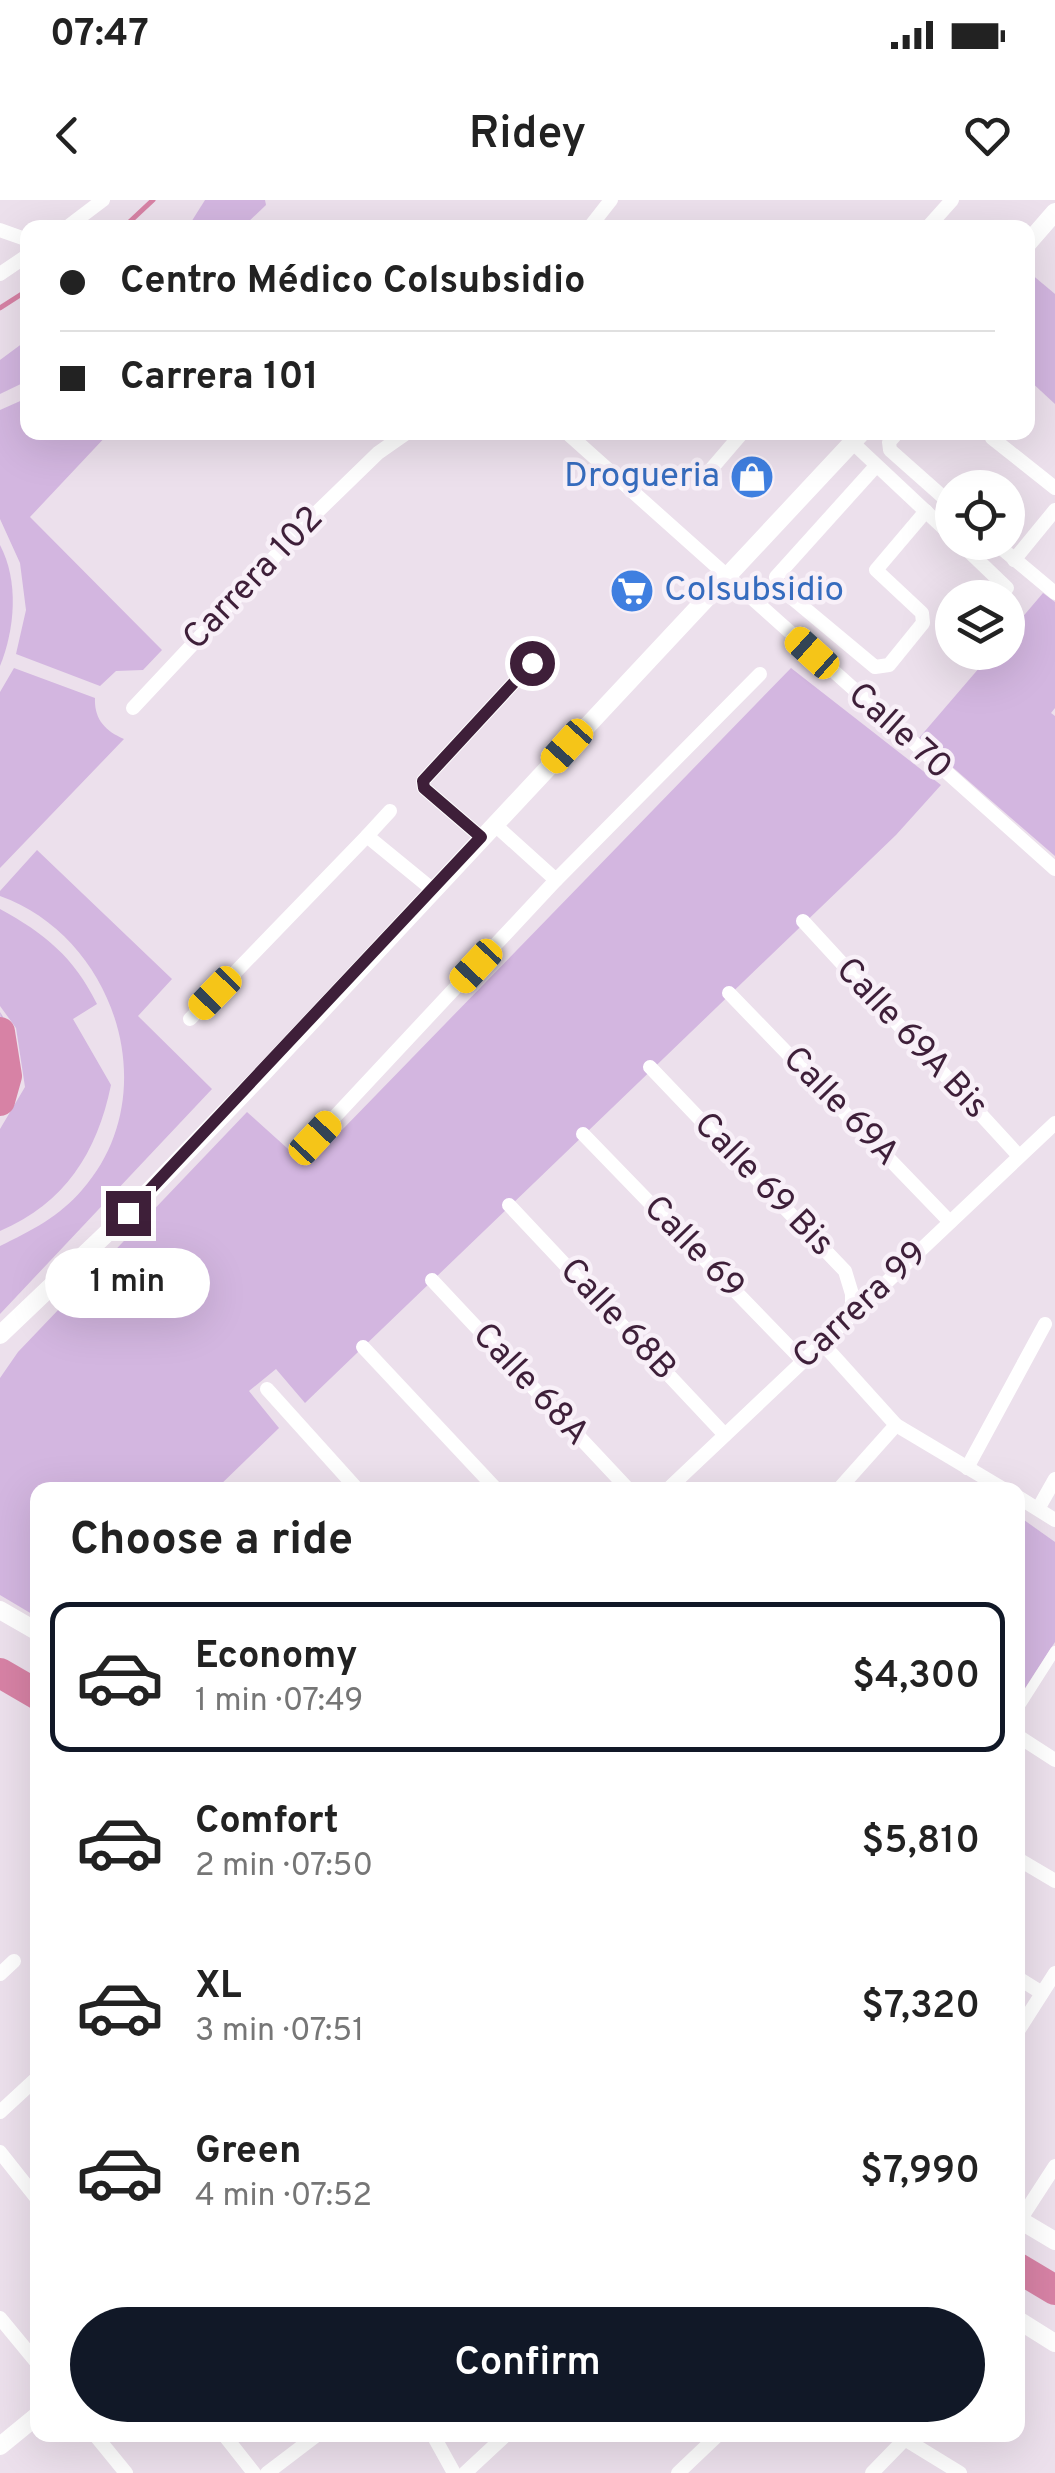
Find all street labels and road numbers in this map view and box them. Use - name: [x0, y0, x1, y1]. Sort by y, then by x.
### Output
- street label: Carrera 102: [174, 498, 334, 660]
- street label: Calle 70: [838, 674, 960, 790]
- street label: Calle 69A Bis: [825, 949, 997, 1129]
- street label: Calle 69A: [773, 1039, 907, 1175]
- street label: Calle 69 Bis: [684, 1104, 842, 1266]
- street label: Calle 69: [634, 1188, 752, 1308]
- street label: Carrera 99: [784, 1233, 938, 1379]
- street label: Calle 68B: [549, 1250, 685, 1390]
- street label: Calle 68A: [462, 1314, 598, 1456]

